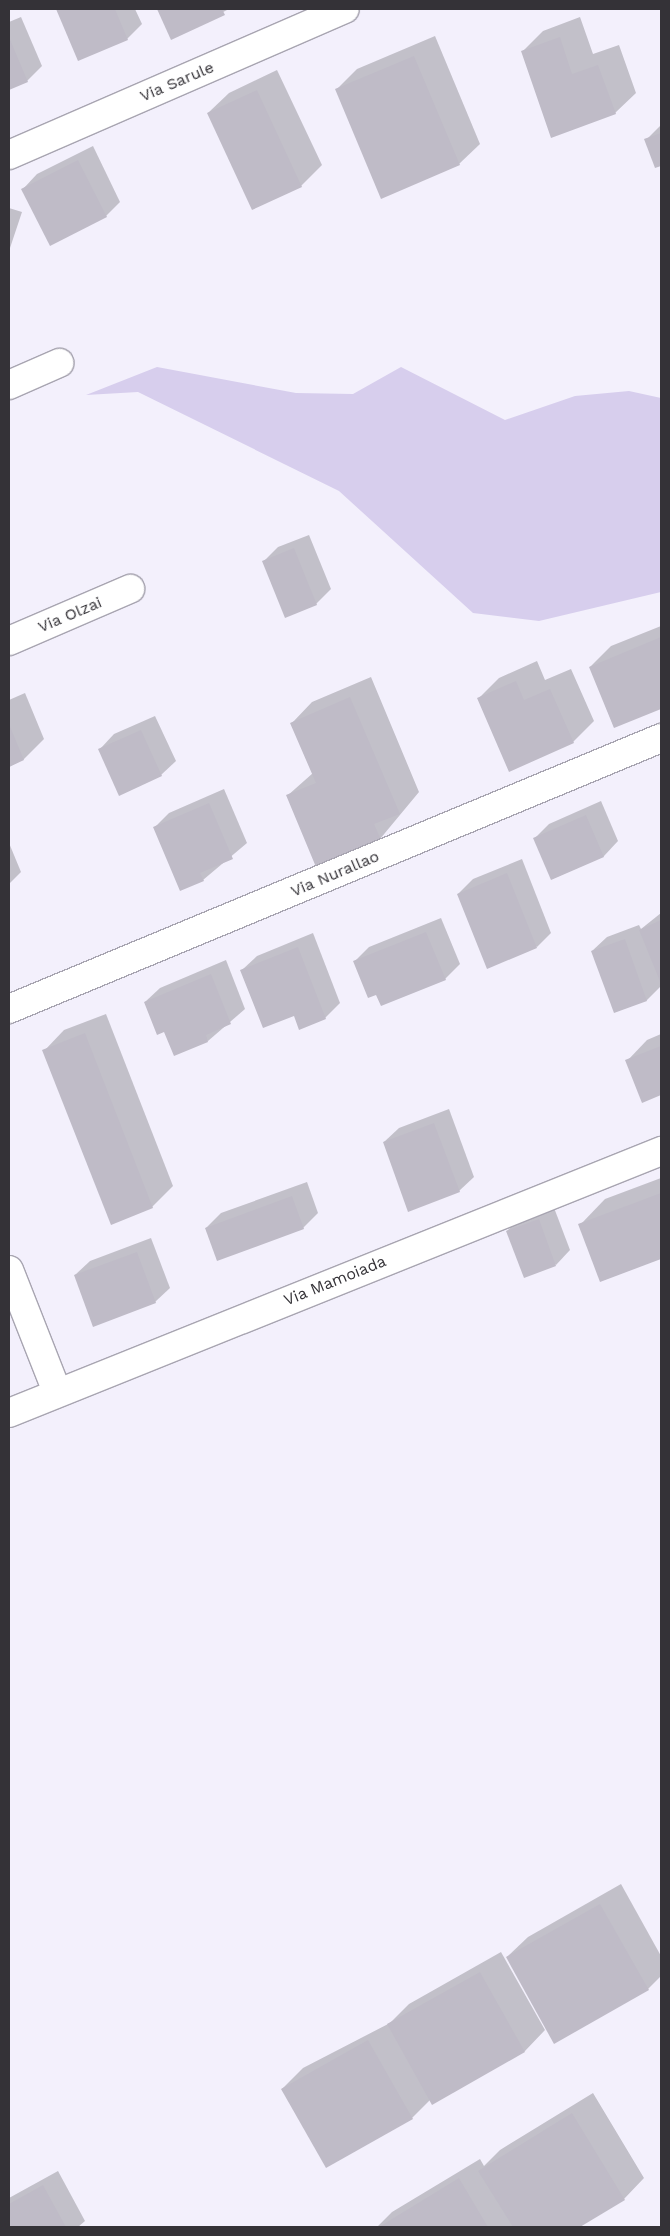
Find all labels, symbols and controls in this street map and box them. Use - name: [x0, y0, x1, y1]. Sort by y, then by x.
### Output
- street label: Via Sarule: [137, 58, 217, 106]
- street label: Via Olzai: [35, 593, 105, 637]
- street label: Via Nurallao: [288, 847, 382, 901]
- street label: Via Mamoiada: [281, 1252, 389, 1310]

